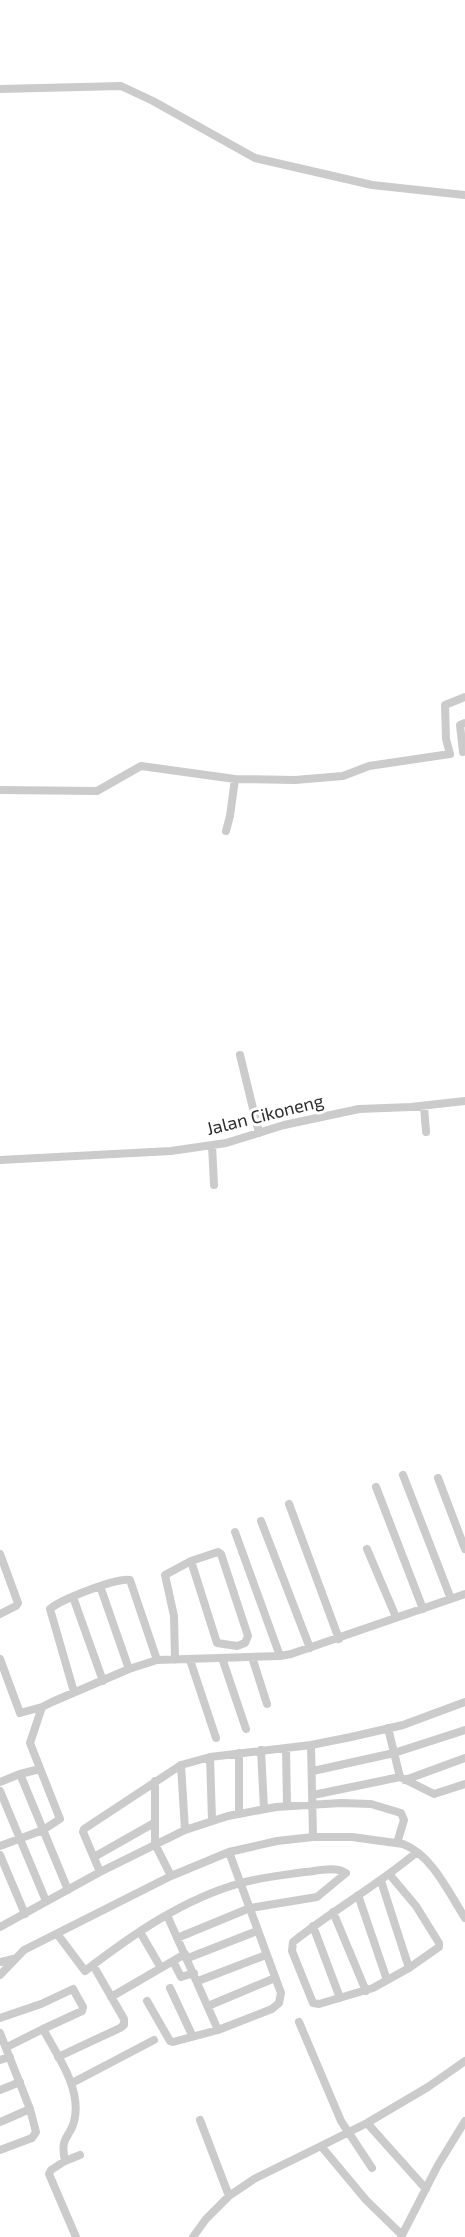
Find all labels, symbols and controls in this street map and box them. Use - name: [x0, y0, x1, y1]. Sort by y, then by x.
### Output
- street label: Jalan Cikoneng: [204, 1089, 326, 1139]

